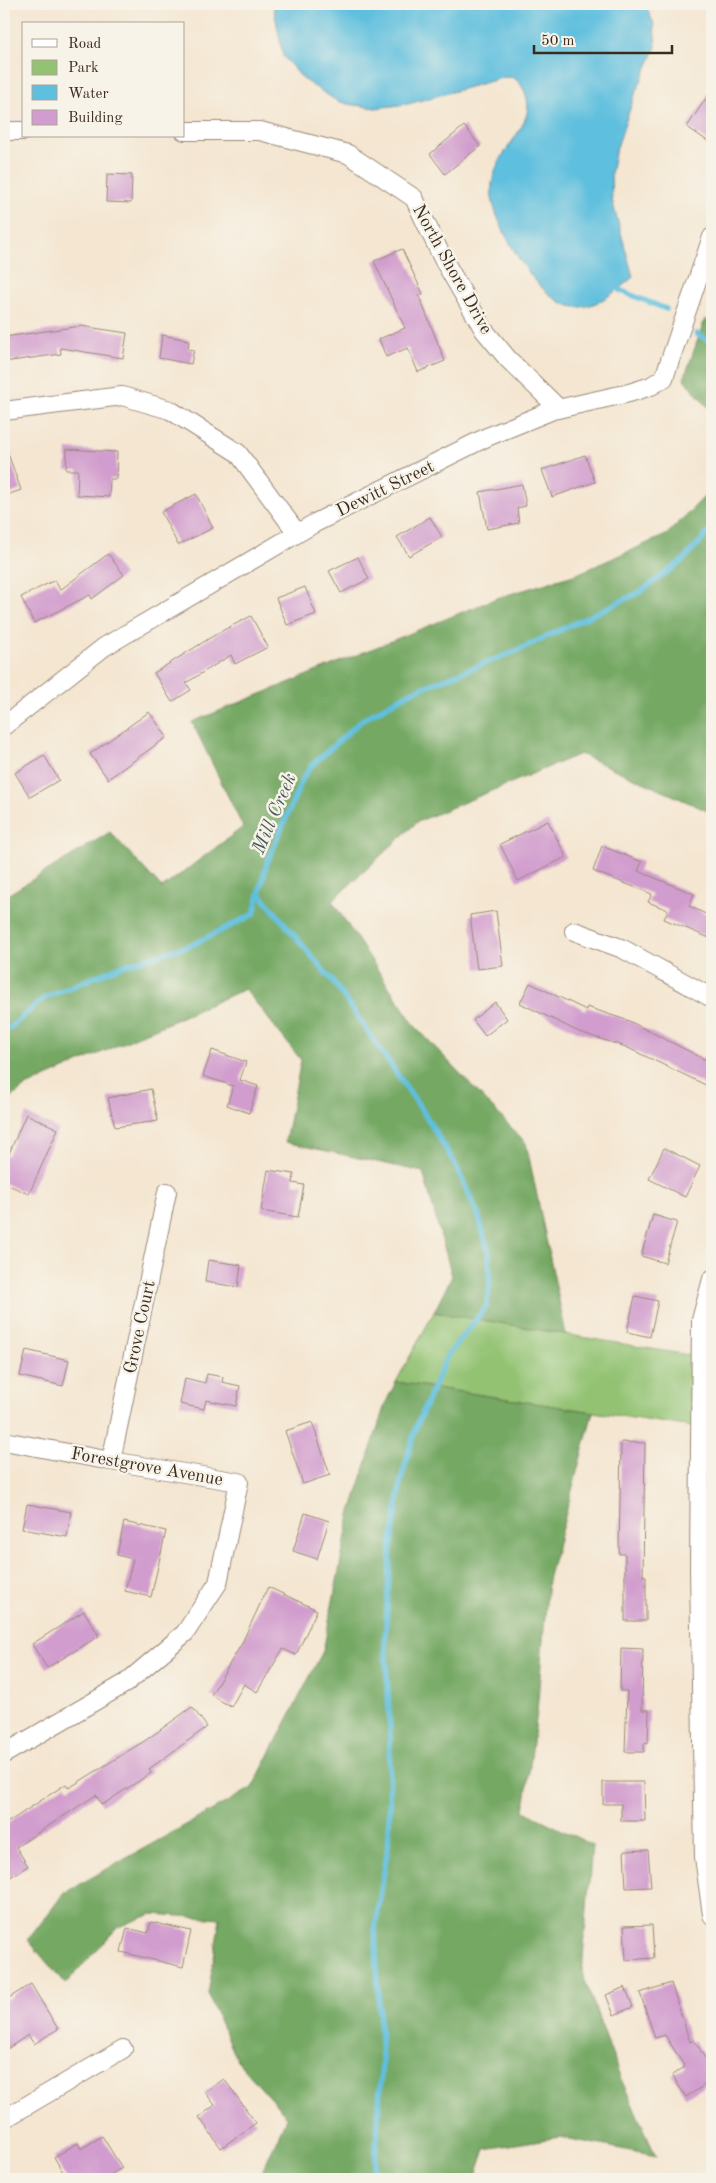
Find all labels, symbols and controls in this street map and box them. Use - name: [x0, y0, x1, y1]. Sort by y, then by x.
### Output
- legend: [22, 22, 185, 138]
- scale bar: [534, 22, 671, 54]
- text: 50 m: [541, 34, 575, 49]
- text: Road: [68, 37, 102, 52]
- text: Park: [68, 61, 99, 76]
- text: Water: [68, 87, 109, 102]
- text: Building: [68, 111, 123, 126]
- street label: North Shore Drive: [409, 202, 495, 337]
- street label: Dewitt Street: [334, 457, 437, 520]
- water label: Mill Creek: [249, 771, 301, 858]
- street label: Grove Court: [121, 1279, 159, 1375]
- street label: Forestgrove Avenue: [69, 1445, 224, 1489]

